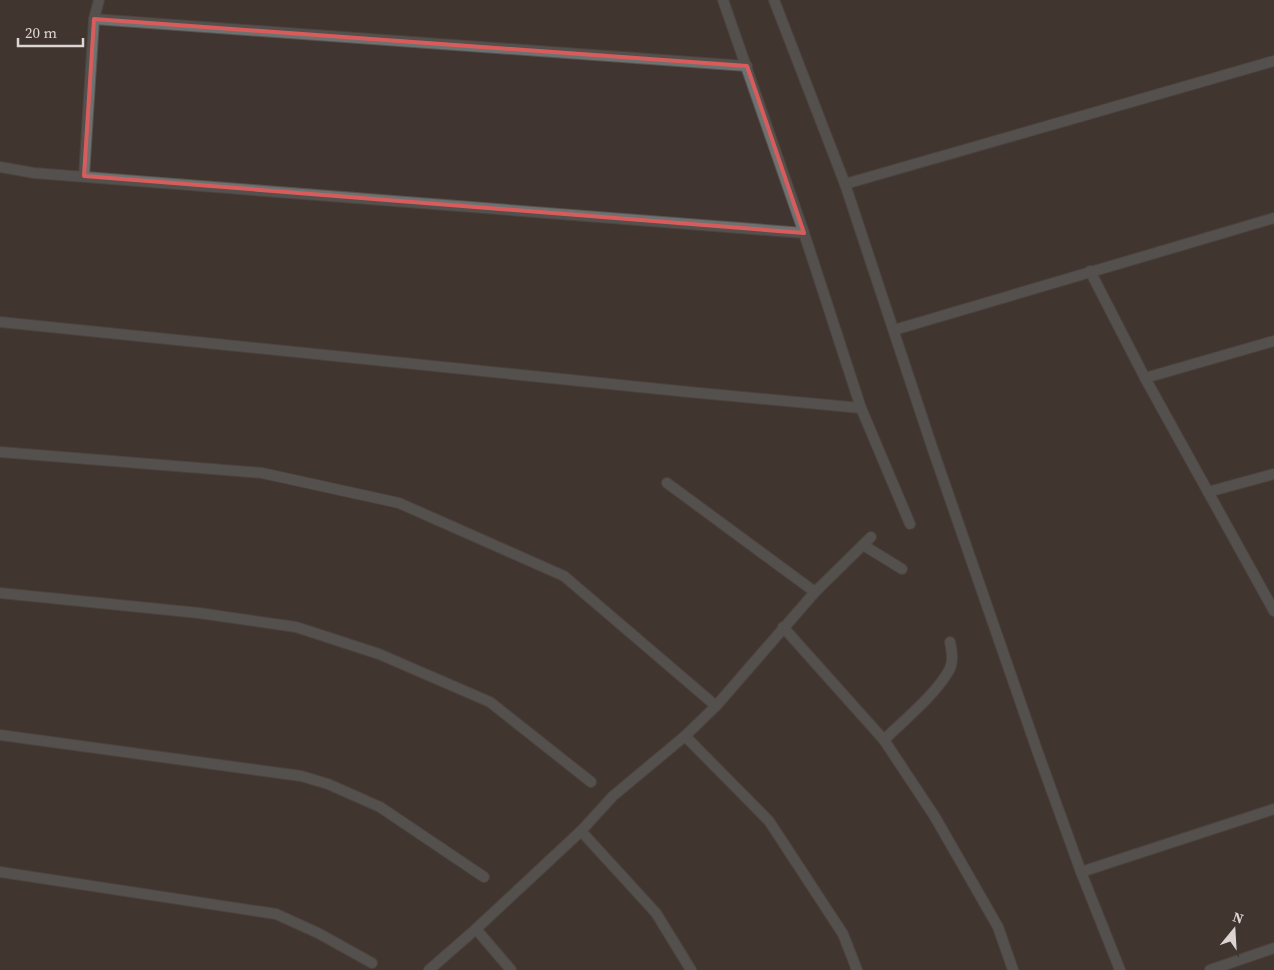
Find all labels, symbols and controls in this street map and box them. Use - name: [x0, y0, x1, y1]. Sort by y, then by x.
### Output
- scale bar: [18, 15, 82, 47]
- text: 20 m: [25, 22, 57, 43]
- north arrow: [1209, 905, 1259, 955]
- text: N: [1230, 907, 1246, 929]

